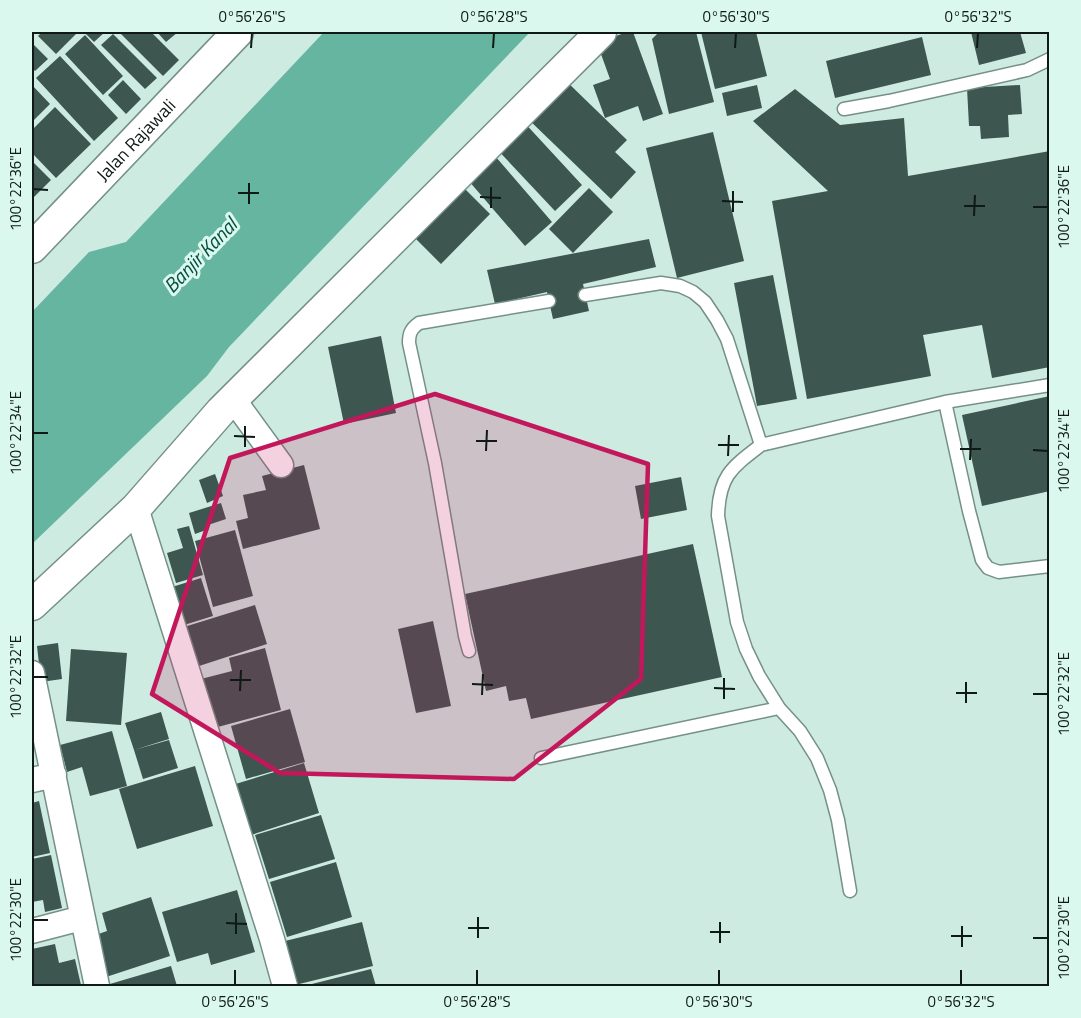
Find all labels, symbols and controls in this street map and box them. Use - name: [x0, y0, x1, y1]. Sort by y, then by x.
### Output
- text: 0°56'26"S: [218, 5, 286, 28]
- text: 0°56'28"S: [460, 5, 528, 28]
- text: 0°56'30"S: [702, 5, 770, 28]
- text: 0°56'32"S: [944, 5, 1012, 28]
- street label: Jalan Rajawali: [90, 92, 182, 187]
- text: 100°22'36"E: [4, 147, 27, 231]
- text: 100°22'36"E: [1052, 165, 1075, 249]
- water label: Banjir Kanal: [156, 208, 246, 300]
- text: 100°22'34"E: [4, 391, 27, 475]
- text: 100°22'34"E: [1052, 409, 1075, 493]
- text: 100°22'32"E: [4, 635, 27, 719]
- text: 100°22'32"E: [1052, 652, 1075, 736]
- text: 100°22'30"E: [4, 878, 27, 962]
- text: 100°22'30"E: [1052, 896, 1075, 980]
- text: 0°56'26"S: [201, 990, 269, 1013]
- text: 0°56'28"S: [443, 990, 511, 1013]
- text: 0°56'30"S: [685, 990, 753, 1013]
- text: 0°56'32"S: [927, 990, 995, 1013]

